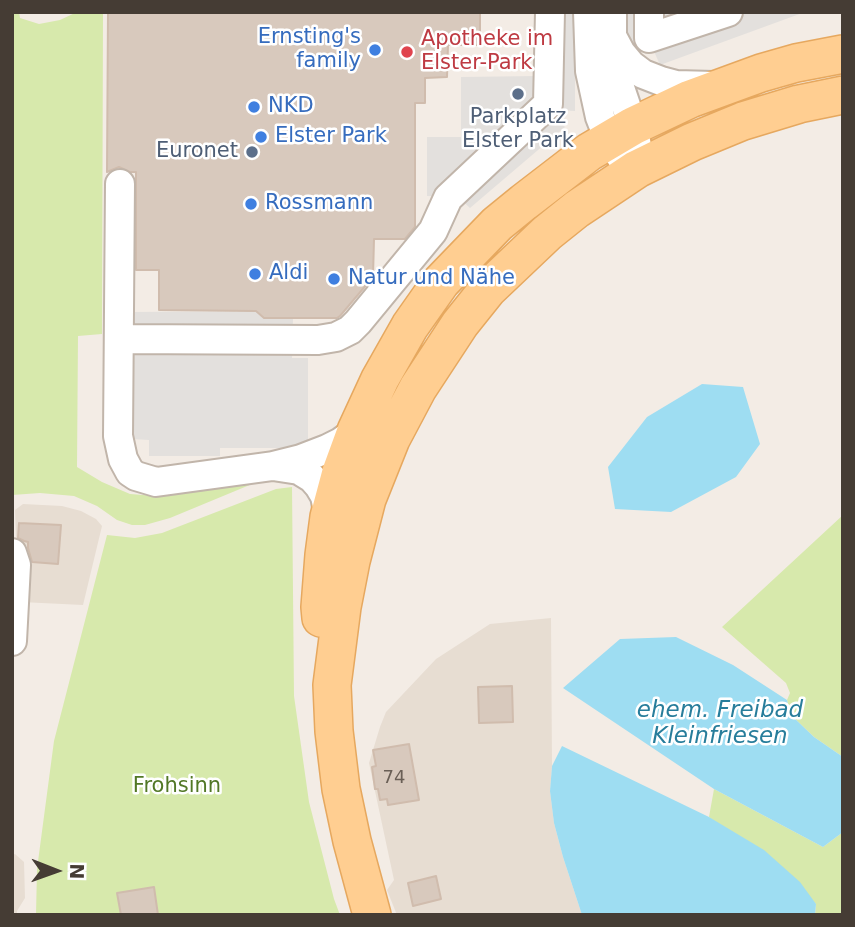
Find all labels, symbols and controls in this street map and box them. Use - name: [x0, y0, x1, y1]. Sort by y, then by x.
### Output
- place label: Ernsting's family: [258, 25, 361, 75]
- place label: Apotheke im Elster-Park: [421, 27, 553, 77]
- marker: Ernsting's family: [367, 42, 383, 58]
- marker: Apotheke im Elster-Park: [399, 44, 415, 60]
- marker: Parkplatz Elster Park: [510, 86, 526, 102]
- place label: NKD: [268, 94, 314, 120]
- marker: NKD: [246, 99, 262, 115]
- place label: Parkplatz Elster Park: [462, 105, 574, 155]
- place label: Elster Park: [275, 124, 387, 150]
- marker: Elster Park: [253, 129, 269, 145]
- place label: Euronet: [156, 139, 238, 165]
- marker: Euronet: [244, 144, 260, 160]
- place label: Rossmann: [265, 191, 373, 217]
- marker: Rossmann: [243, 196, 259, 212]
- place label: Aldi: [269, 261, 308, 287]
- marker: Aldi: [247, 266, 263, 282]
- place label: Natur und Nähe: [348, 266, 515, 292]
- marker: Natur und Nähe: [326, 271, 342, 287]
- water label: ehem. Freibad Kleinfriesen: [637, 697, 803, 751]
- house number: 74: [383, 767, 405, 789]
- park label: Frohsinn: [133, 774, 221, 800]
- north arrow: [21, 836, 91, 906]
- text: N: [66, 863, 88, 880]

